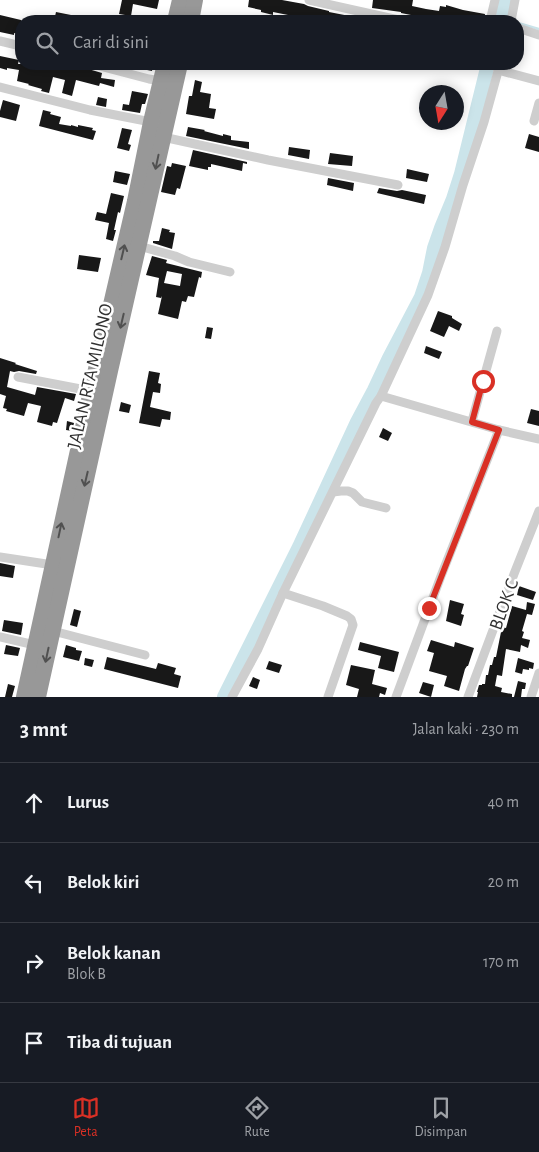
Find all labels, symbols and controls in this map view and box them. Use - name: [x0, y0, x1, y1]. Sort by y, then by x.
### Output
- search box: [15, 15, 524, 70]
- icon: search: [33, 29, 61, 57]
- text: Cari di sini: [73, 33, 149, 52]
- north arrow: [419, 85, 464, 130]
- one-way arrow: [152, 154, 162, 170]
- one-way arrow: [119, 244, 128, 260]
- street label: JALAN RTA MILONO: [65, 302, 116, 451]
- one-way arrow: [117, 312, 126, 328]
- route start: [472, 370, 495, 393]
- one-way arrow: [81, 471, 90, 487]
- one-way arrow: [56, 522, 65, 538]
- street label: BLOK C: [486, 576, 522, 633]
- route end: [418, 597, 441, 620]
- one-way arrow: [42, 647, 52, 663]
- text: 3 mnt: [20, 719, 67, 740]
- text: Jalan kaki · 230 m: [413, 721, 519, 737]
- icon: ahead: [20, 789, 48, 817]
- text: Lurus: [67, 793, 109, 812]
- text: 40 m: [487, 794, 519, 810]
- icon: left: [20, 869, 48, 897]
- text: Belok kiri: [67, 873, 139, 892]
- text: 20 m: [488, 874, 519, 890]
- text: Belok kanan: [67, 944, 161, 963]
- icon: right: [20, 949, 48, 977]
- text: 170 m: [483, 954, 519, 970]
- text: Blok B: [67, 966, 106, 982]
- icon: arrive: [20, 1029, 48, 1057]
- text: Tiba di tujuan: [67, 1033, 172, 1052]
- tab: Peta: [72, 1094, 100, 1141]
- tab: Rute: [243, 1094, 271, 1141]
- tab: Disimpan: [414, 1094, 467, 1141]

